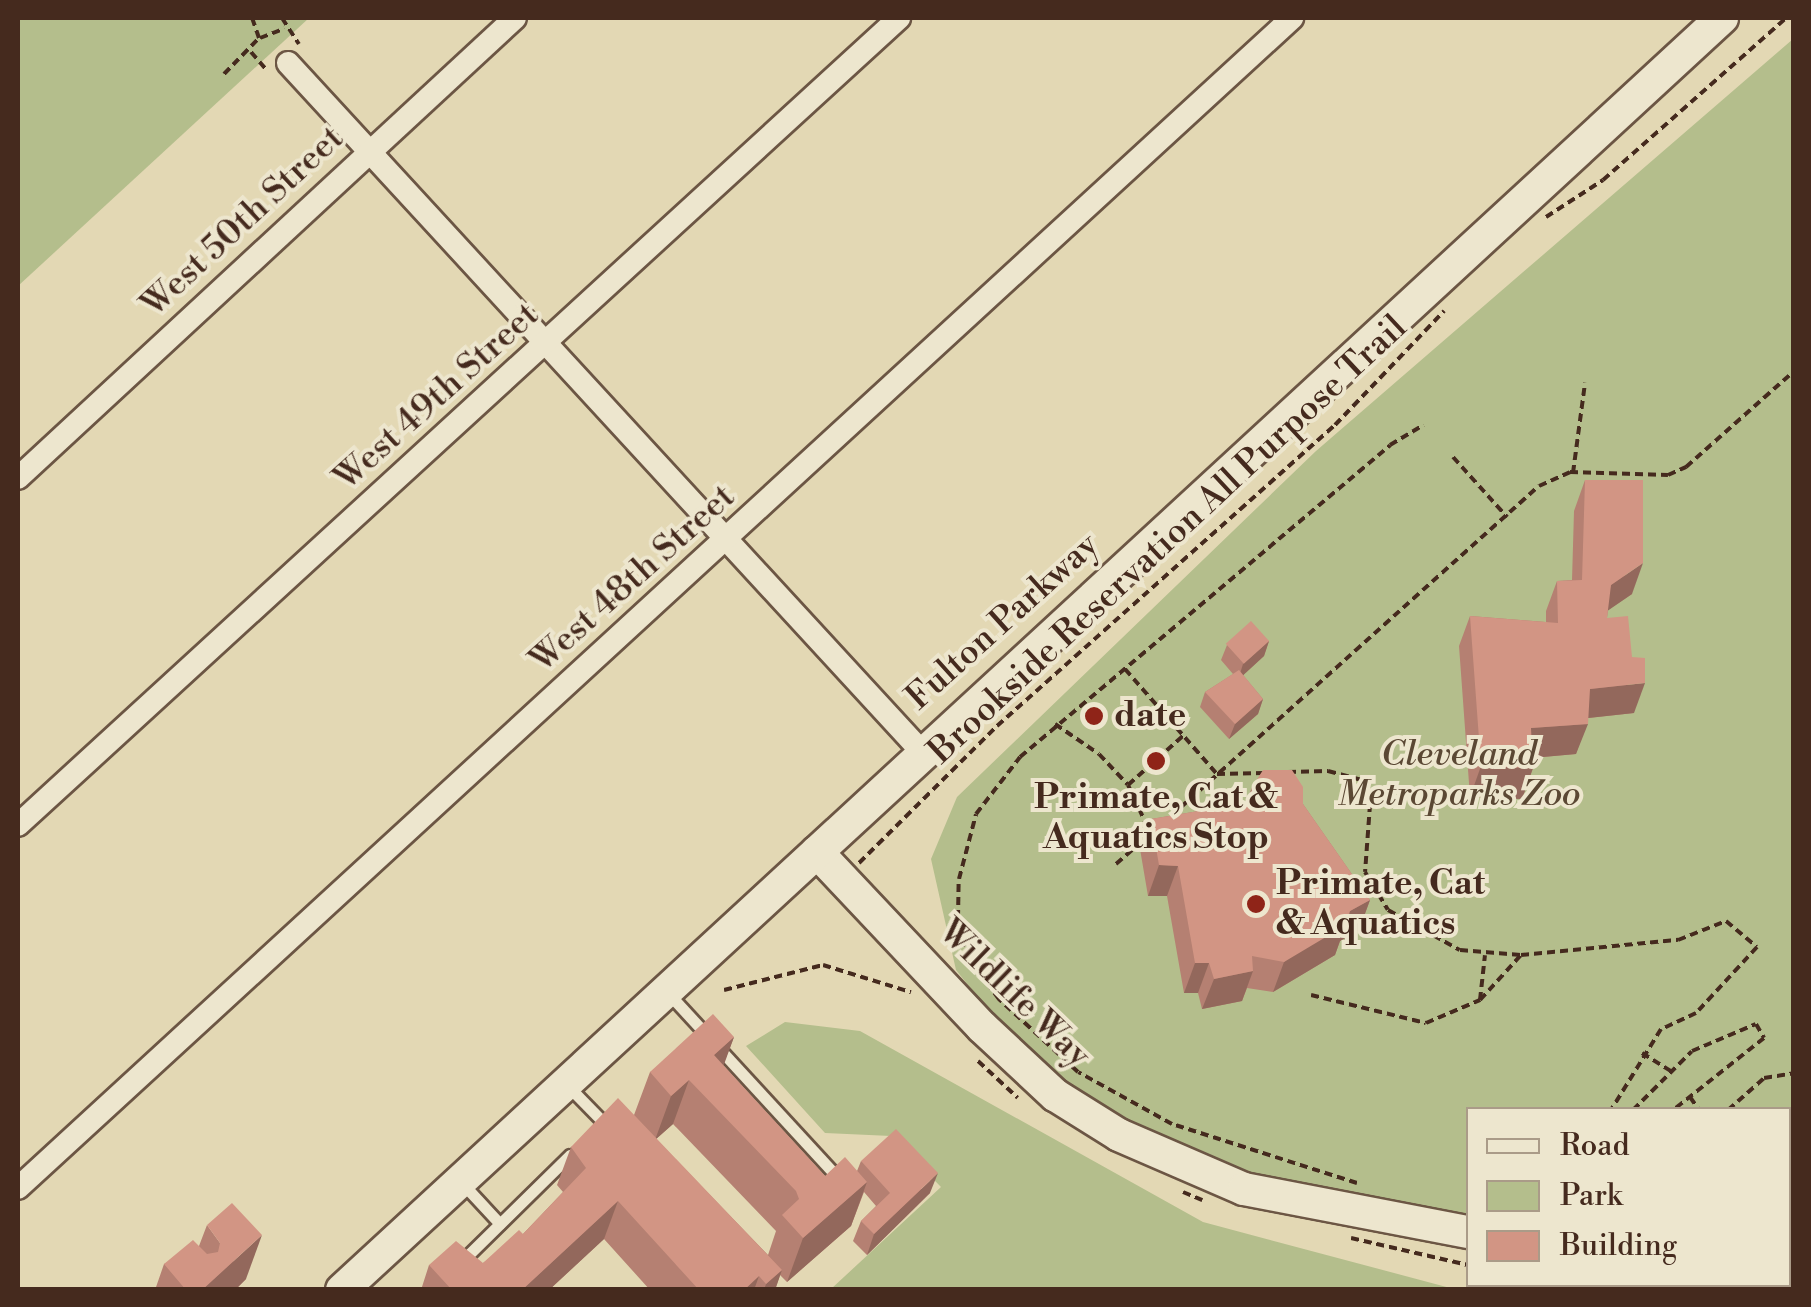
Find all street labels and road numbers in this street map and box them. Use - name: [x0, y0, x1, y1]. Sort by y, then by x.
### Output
- street label: West 50th Street: [133, 118, 353, 326]
- street label: West 49th Street: [326, 294, 548, 500]
- street label: Brookside Reservation All Purpose Trail: [920, 307, 1416, 773]
- street label: West 48th Street: [522, 476, 744, 682]
- street label: Fulton Parkway: [898, 525, 1108, 719]
- street label: Wildlife Way: [929, 911, 1099, 1077]

